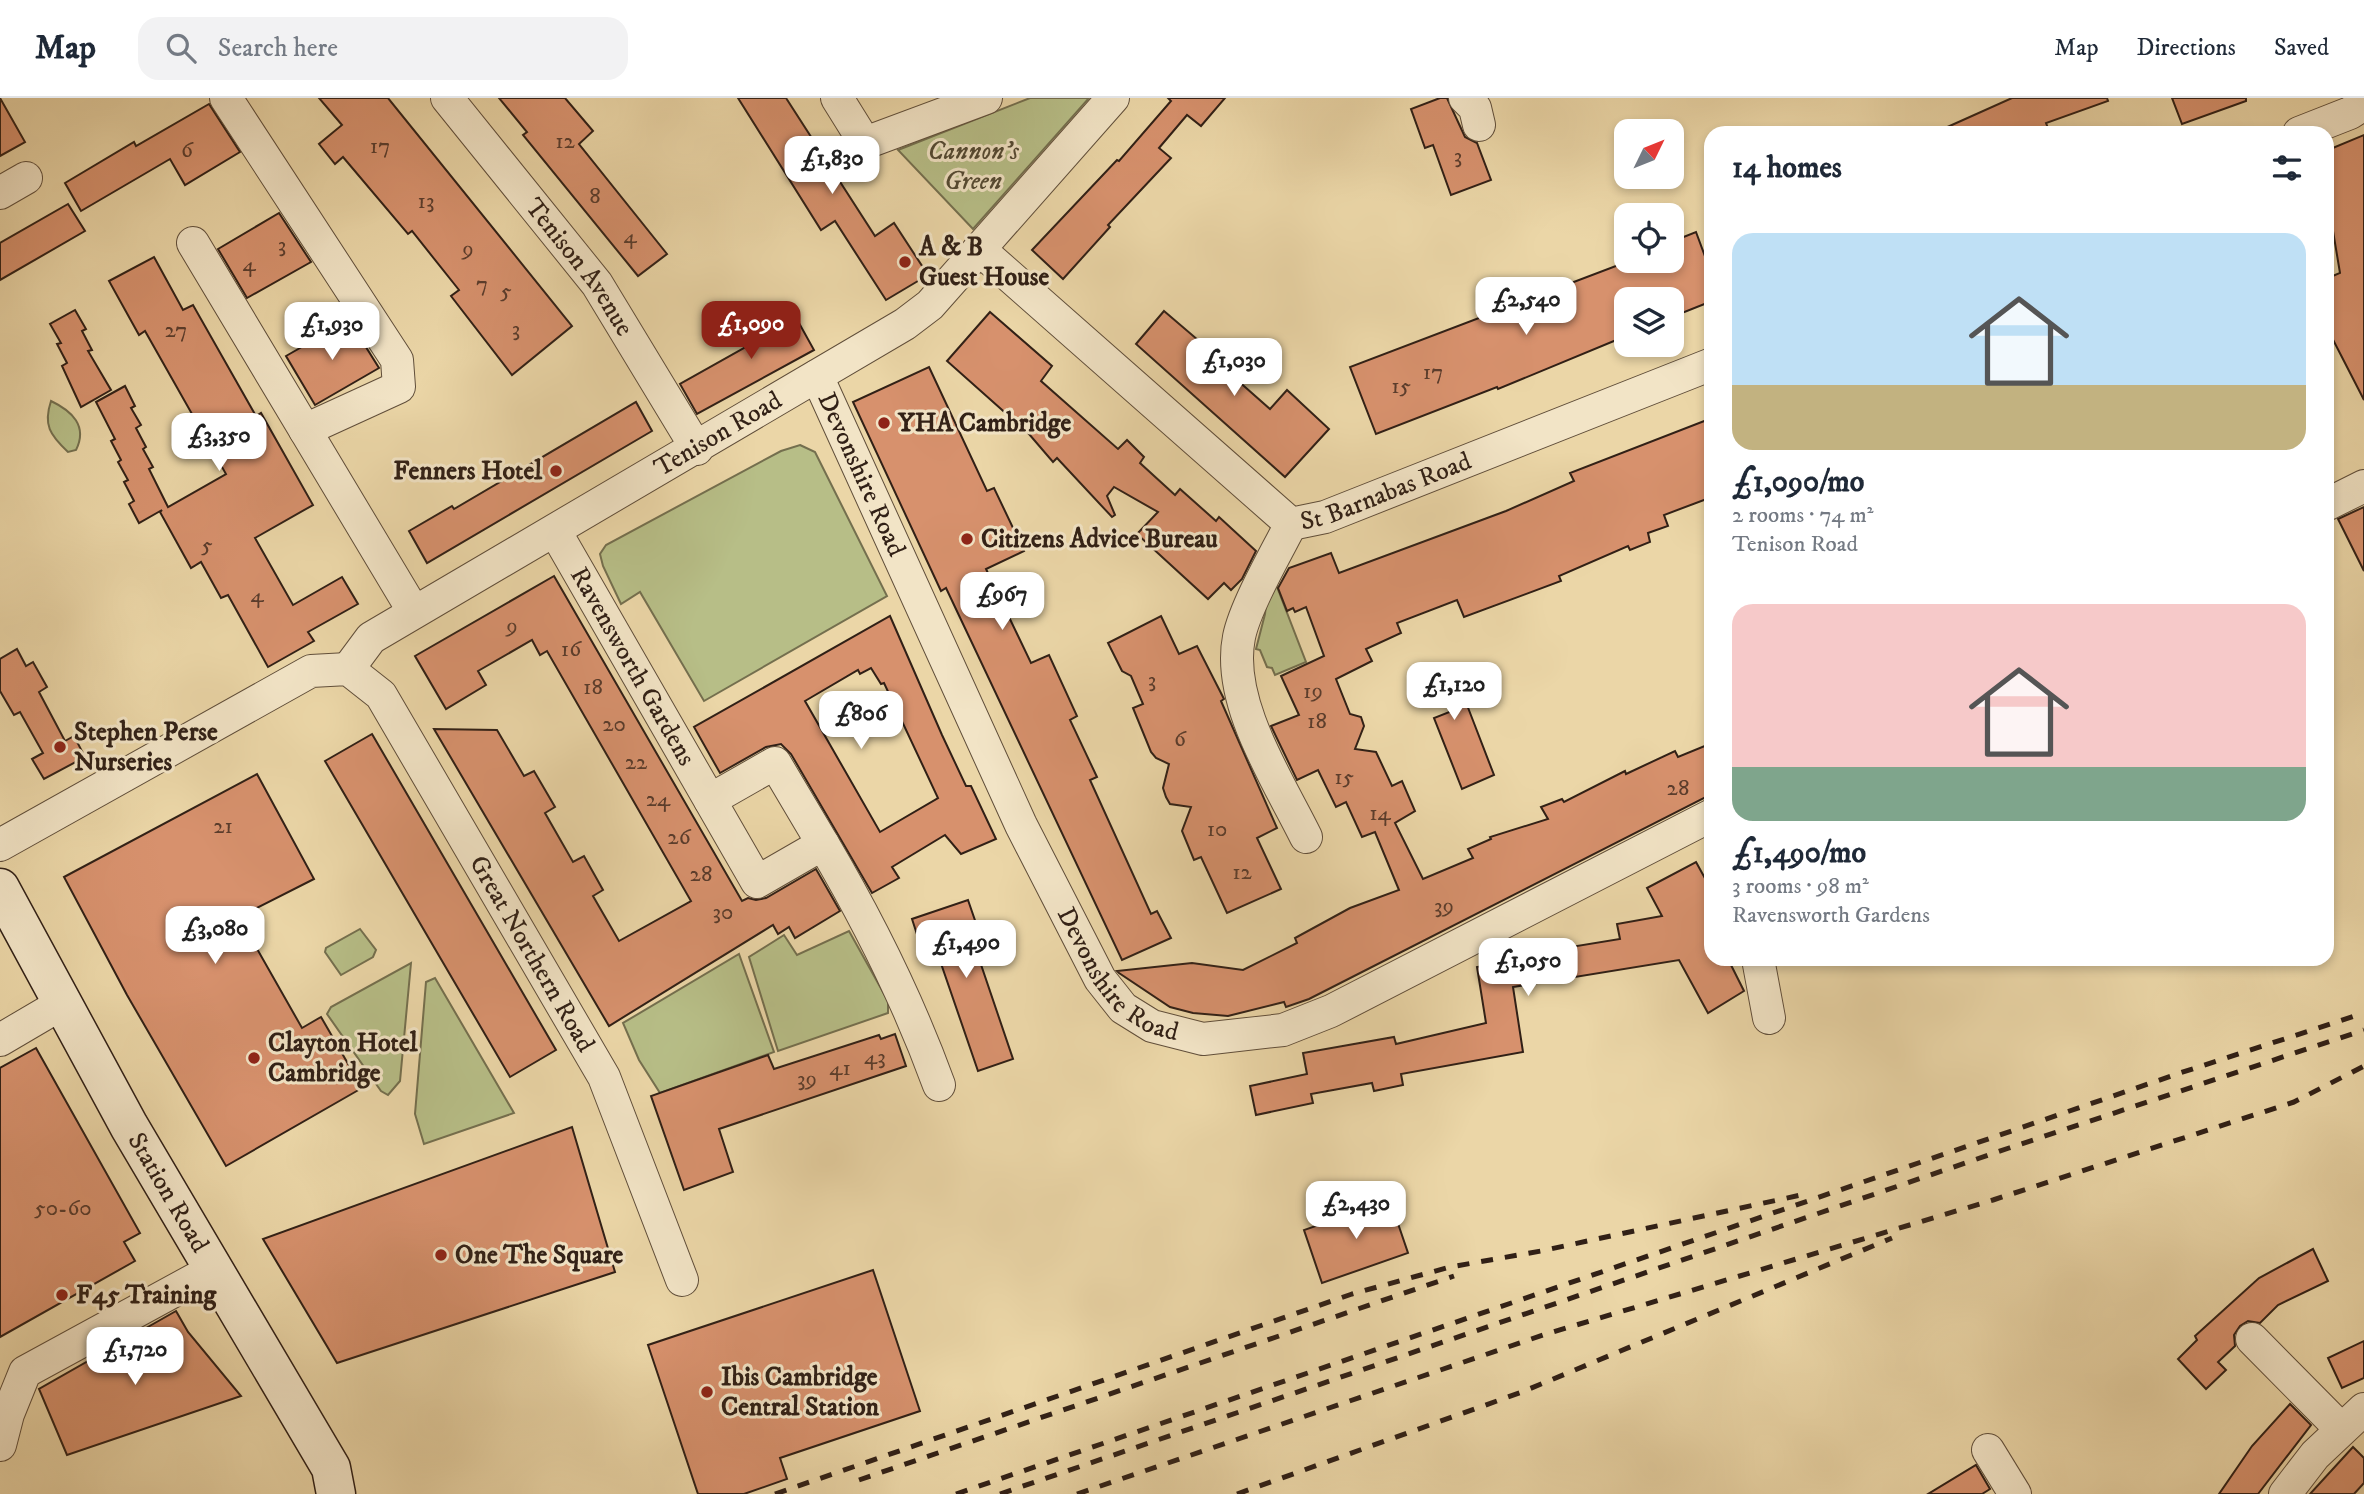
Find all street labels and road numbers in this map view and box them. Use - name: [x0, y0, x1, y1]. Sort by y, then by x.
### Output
- street label: Tenison Avenue: [518, 191, 641, 342]
- street label: Tenison Road: [648, 384, 788, 484]
- street label: Devonshire Road: [810, 387, 913, 562]
- street label: St Barnabas Road: [1297, 444, 1476, 538]
- street label: Ravensworth Gardens: [563, 561, 703, 771]
- street label: Great Northern Road: [462, 850, 602, 1058]
- street label: Devonshire Road: [1049, 902, 1182, 1049]
- street label: Station Road: [120, 1127, 217, 1259]

